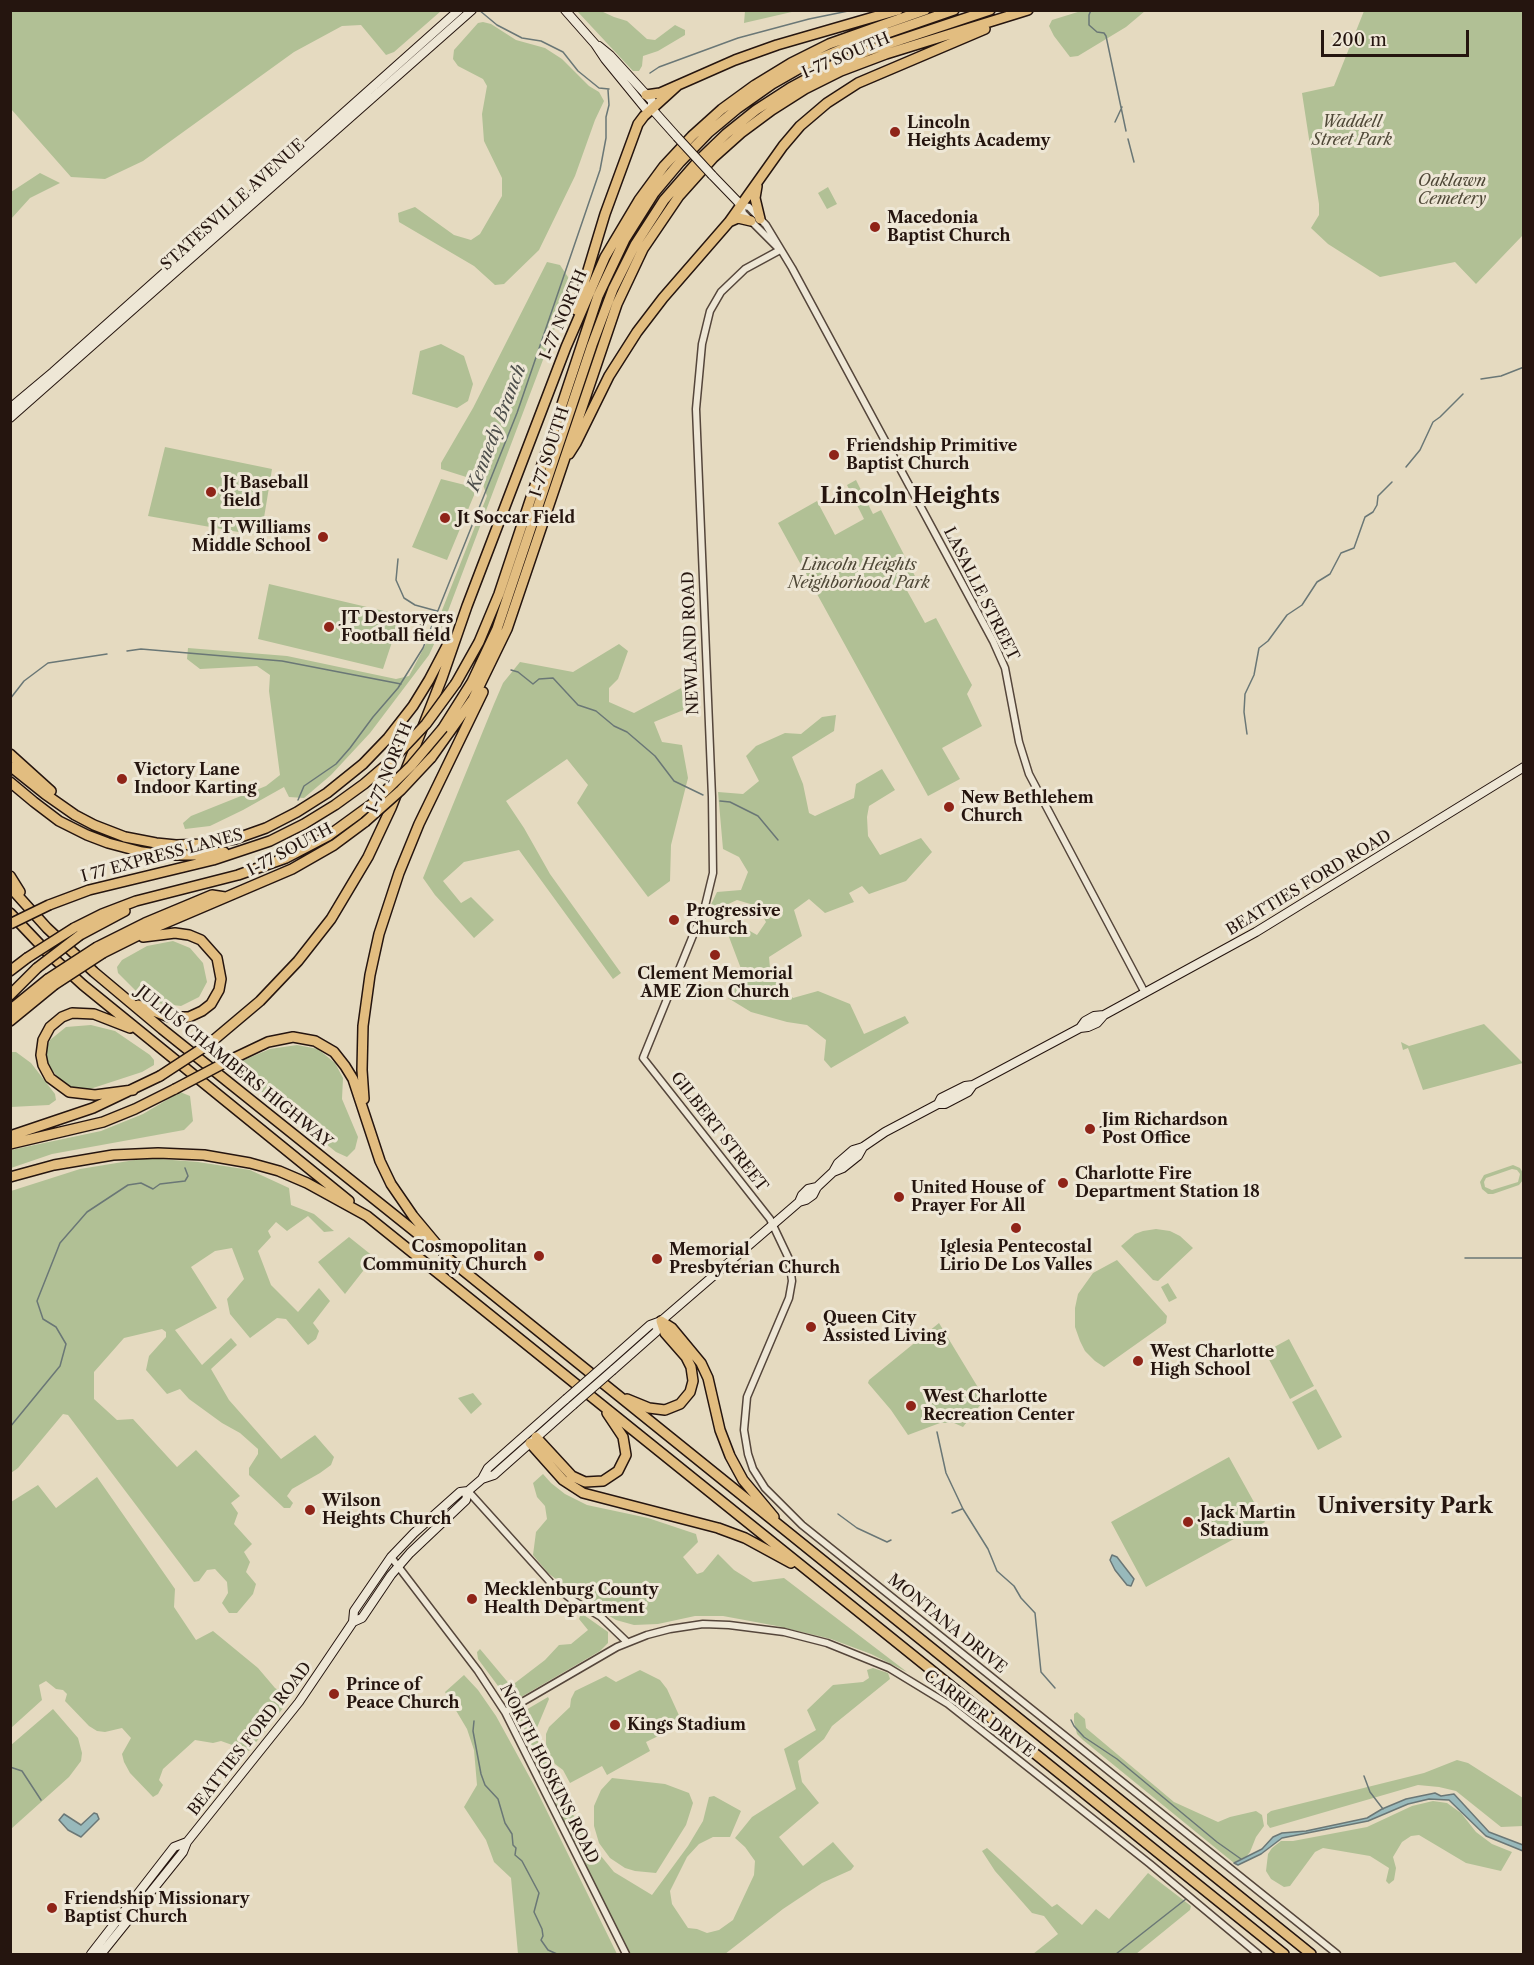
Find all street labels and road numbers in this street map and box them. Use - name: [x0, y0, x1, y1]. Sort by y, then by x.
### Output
- street label: I-77 SOUTH: [799, 29, 893, 83]
- street label: STATESVILLE AVENUE: [157, 135, 309, 275]
- street label: I-77 NORTH: [536, 267, 592, 363]
- street label: I-77 SOUTH: [526, 404, 574, 500]
- street label: LASALLE STREET: [939, 524, 1023, 664]
- street label: NEWLAND ROAD: [679, 571, 703, 715]
- street label: I-77 NORTH: [363, 720, 417, 816]
- street label: I-77 SOUTH: [244, 820, 336, 880]
- street label: I 77 EXPRESS LANES: [79, 825, 245, 887]
- street label: BEATTIES FORD ROAD: [1223, 826, 1395, 940]
- street label: JULIUS CHAMBERS HIGHWAY: [132, 982, 336, 1152]
- street label: GILBERT STREET: [666, 1068, 772, 1196]
- street label: MONTANA DRIVE: [884, 1570, 1010, 1678]
- street label: BEATTIES FORD ROAD: [184, 1659, 316, 1819]
- street label: CARRIER DRIVE: [920, 1666, 1038, 1762]
- street label: NORTH HOSKINS ROAD: [495, 1681, 603, 1867]

